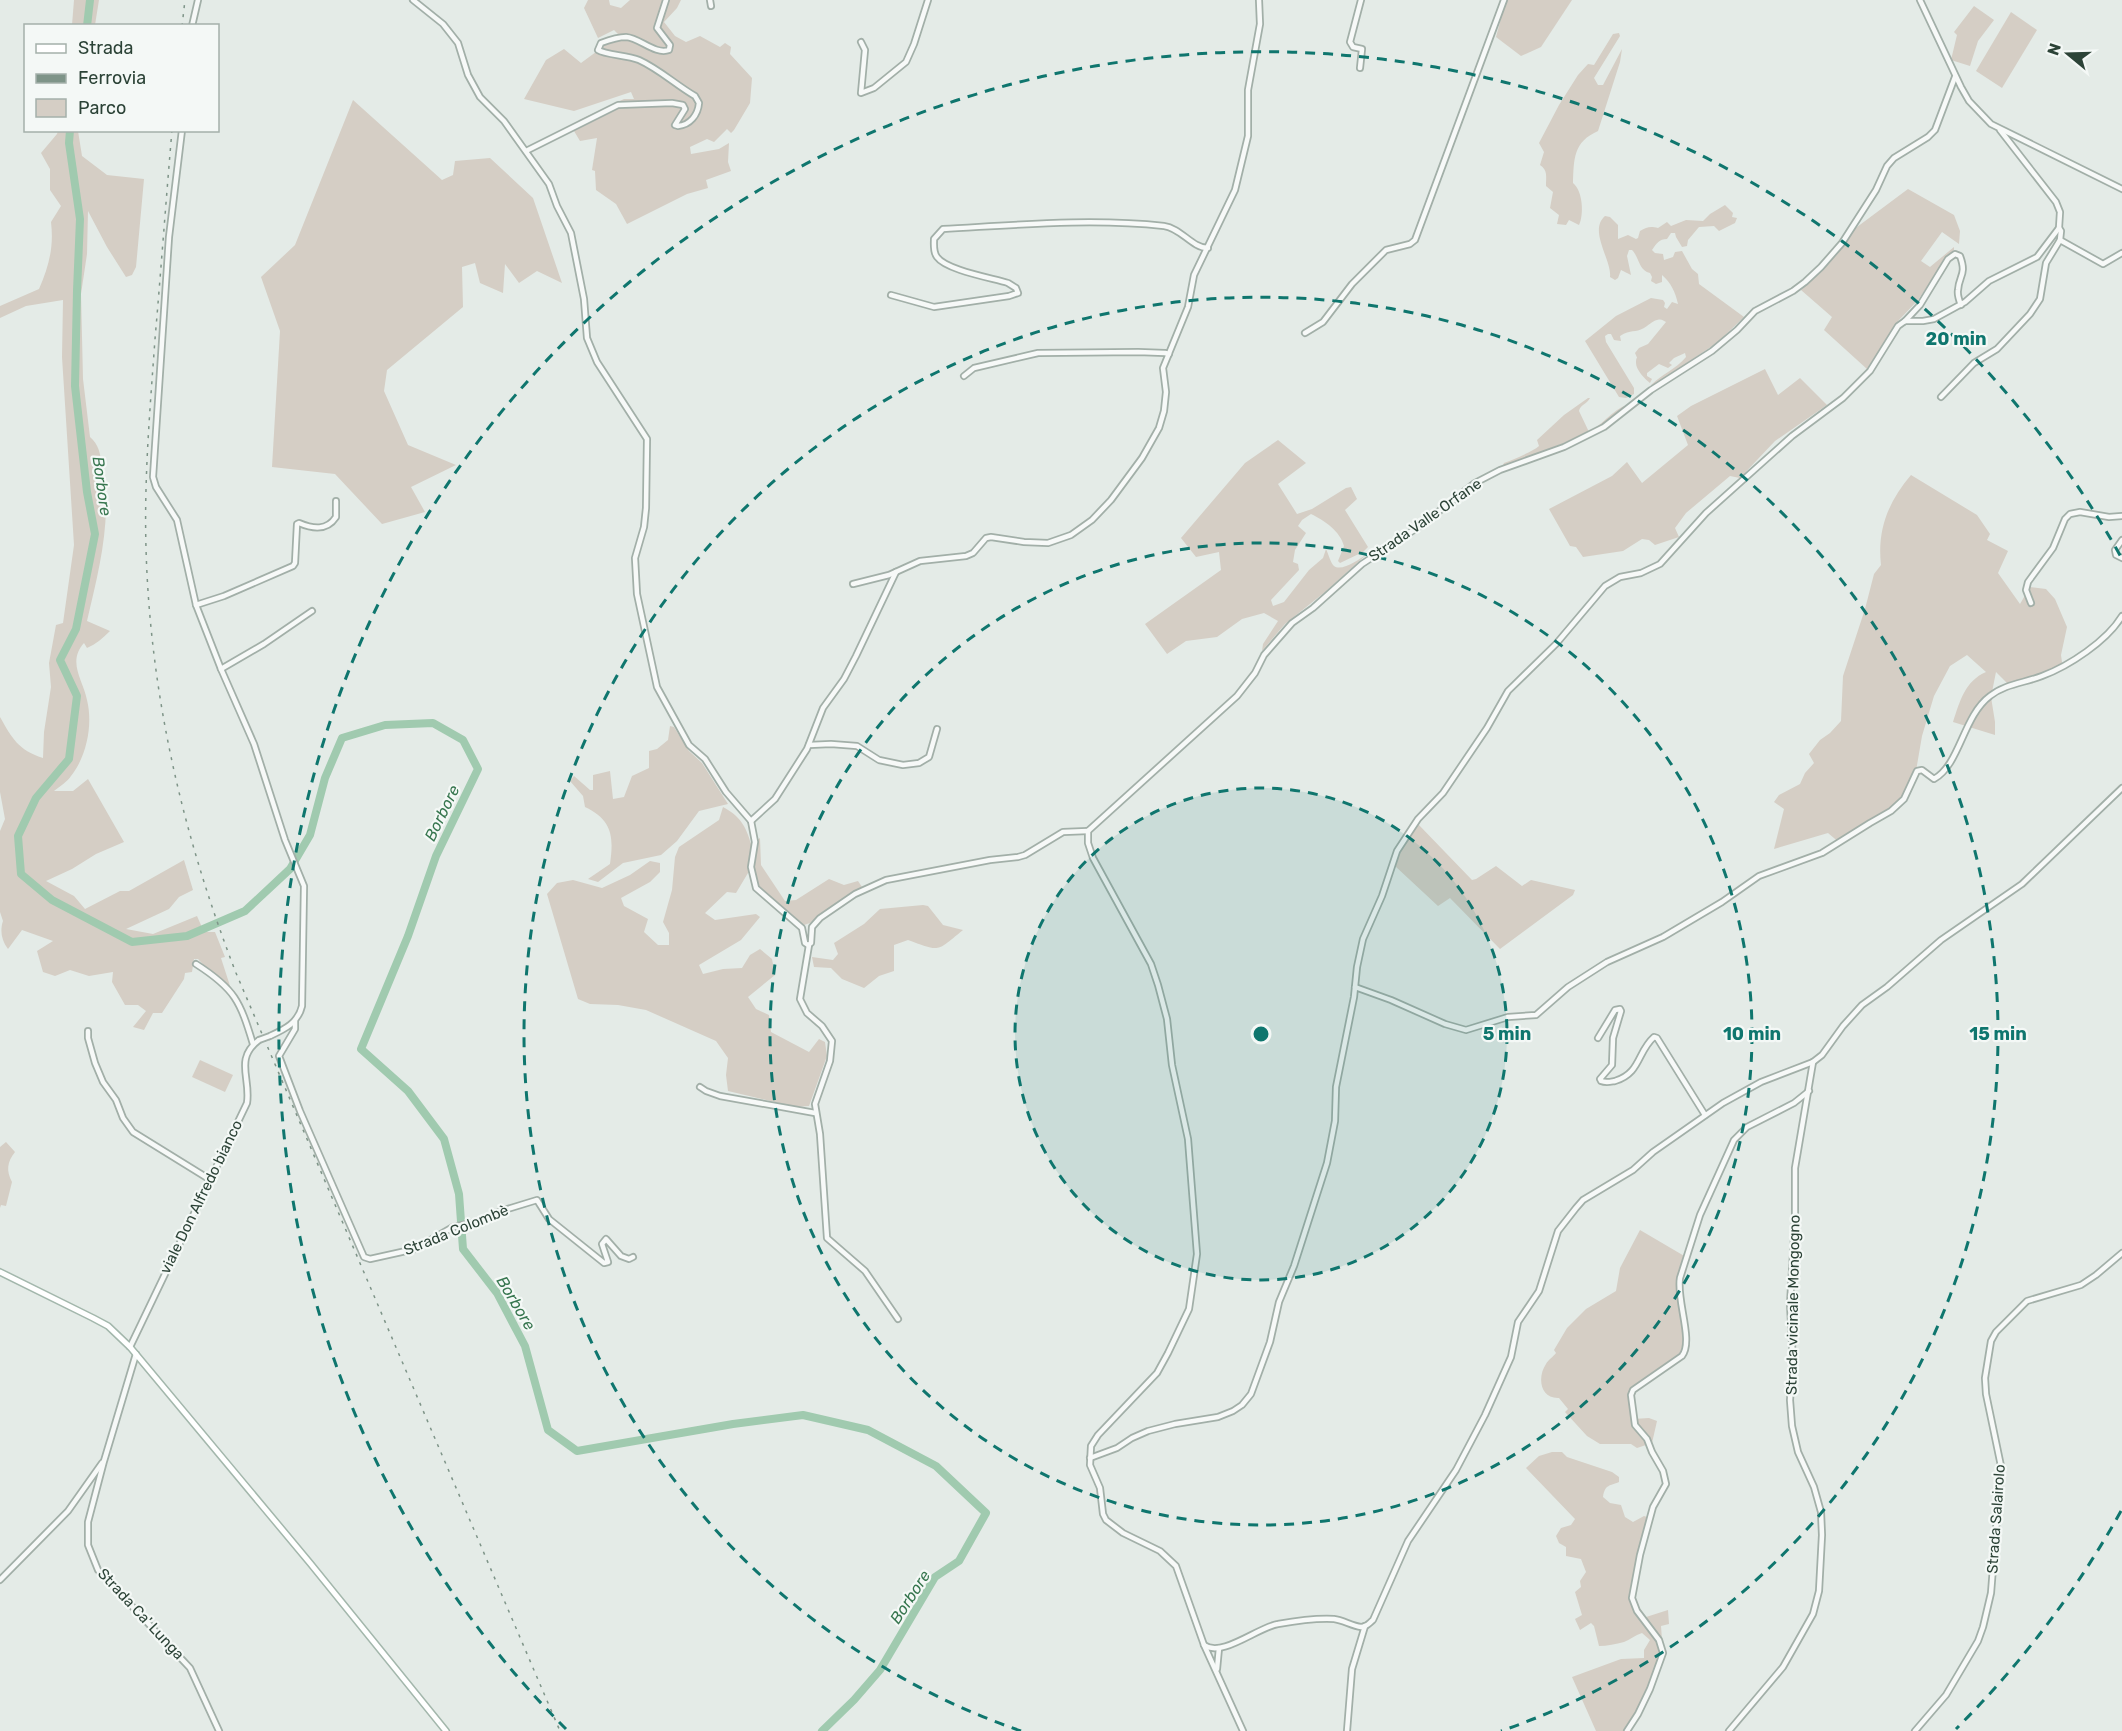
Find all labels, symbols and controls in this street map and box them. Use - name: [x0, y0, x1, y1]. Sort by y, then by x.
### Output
- legend: [24, 24, 219, 132]
- north arrow: [2038, 24, 2098, 84]
- text: Strada: [78, 37, 134, 59]
- text: N: [2043, 41, 2065, 58]
- text: Ferrovia: [78, 67, 146, 89]
- text: Parco: [78, 97, 126, 119]
- text: 20 min: [1926, 328, 1986, 350]
- water label: Borbore: [88, 455, 116, 517]
- street label: Strada Valle Orfane: [1365, 474, 1485, 566]
- water label: Borbore: [420, 782, 464, 844]
- text: 5 min: [1483, 1023, 1531, 1045]
- text: 10 min: [1723, 1023, 1781, 1045]
- text: 15 min: [1969, 1023, 2027, 1045]
- centre of rings: [1251, 1024, 1271, 1044]
- street label: viale Don Alfredo bianco: [156, 1117, 246, 1277]
- street label: Strada Colombè: [401, 1201, 511, 1259]
- street label: Strada vicinale Mongogno: [1782, 1215, 1804, 1395]
- water label: Borbore: [493, 1273, 540, 1333]
- street label: Strada Salairolo: [1983, 1464, 2009, 1574]
- street label: Strada Ca' Lunga: [94, 1565, 188, 1663]
- water label: Borbore: [886, 1567, 934, 1627]

